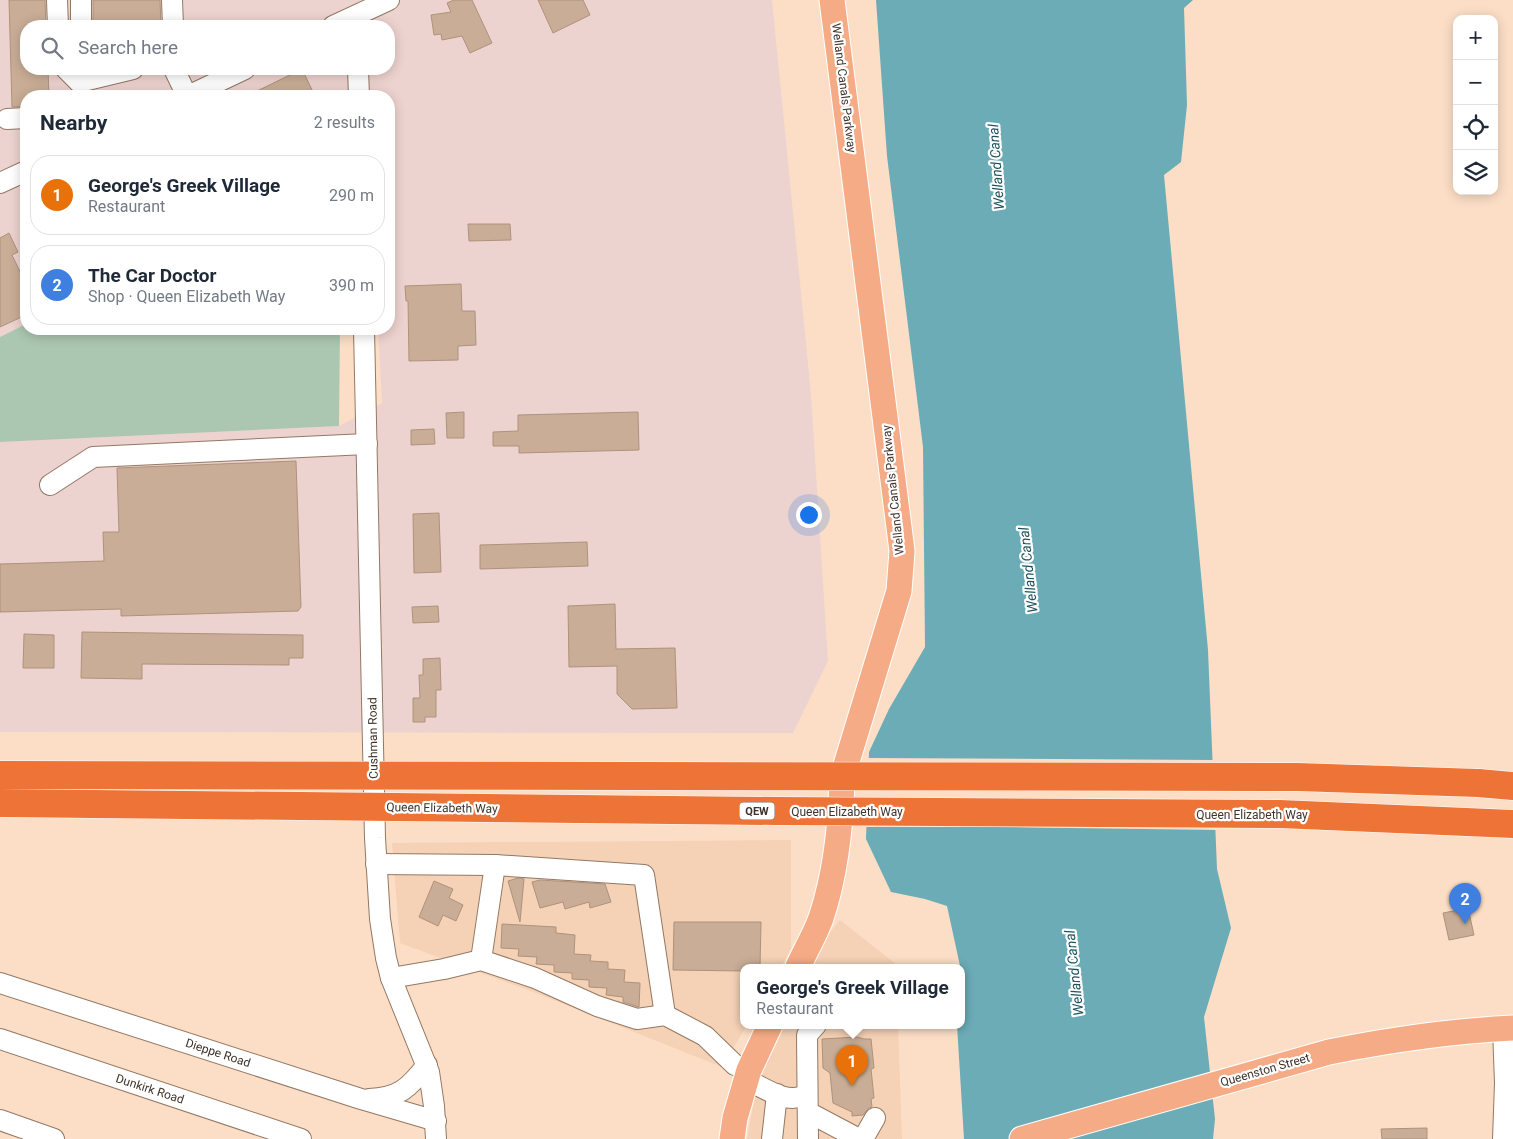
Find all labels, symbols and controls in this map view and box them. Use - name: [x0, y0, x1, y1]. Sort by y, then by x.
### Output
- map controls: [1453, 15, 1498, 195]
- button: +: [1453, 15, 1498, 60]
- search box: [20, 20, 395, 75]
- street label: Welland Canals Parkway: [829, 22, 859, 154]
- icon: search: [38, 34, 66, 62]
- text: Search here: [78, 36, 178, 59]
- button: −: [1453, 60, 1498, 105]
- button: locate: [1453, 105, 1498, 150]
- text: Nearby: [40, 111, 107, 135]
- text: 2 results: [314, 113, 375, 132]
- water label: Welland Canal: [985, 123, 1007, 210]
- button: layers: [1453, 150, 1498, 195]
- text: George's Greek Village: [88, 174, 280, 197]
- text: 1: [52, 186, 62, 205]
- text: 290 m: [329, 186, 374, 205]
- text: Restaurant: [88, 197, 165, 216]
- text: The Car Doctor: [88, 264, 217, 287]
- text: 2: [52, 276, 62, 295]
- text: 390 m: [329, 276, 374, 295]
- text: Shop · Queen Elizabeth Way: [88, 287, 285, 306]
- street label: Welland Canals Parkway: [879, 424, 907, 556]
- your location: [796, 502, 822, 528]
- water label: Welland Canal: [1015, 526, 1040, 614]
- street label: Cushman Road: [365, 697, 381, 779]
- street label: Queen Elizabeth Way: [386, 800, 498, 816]
- road number: QEW: [740, 802, 774, 819]
- street label: Queen Elizabeth Way: [791, 805, 903, 819]
- street label: Queen Elizabeth Way: [1196, 808, 1308, 822]
- pin: 2: [1449, 883, 1481, 924]
- water label: Welland Canal: [1061, 929, 1086, 1017]
- popup: [740, 964, 965, 1029]
- text: George's Greek Village: [756, 976, 949, 999]
- text: Restaurant: [756, 999, 834, 1018]
- street label: Dieppe Road: [184, 1036, 252, 1070]
- pin: 1: [836, 1045, 868, 1086]
- street label: Queenston Street: [1219, 1051, 1311, 1089]
- street label: Dunkirk Road: [114, 1071, 186, 1107]

